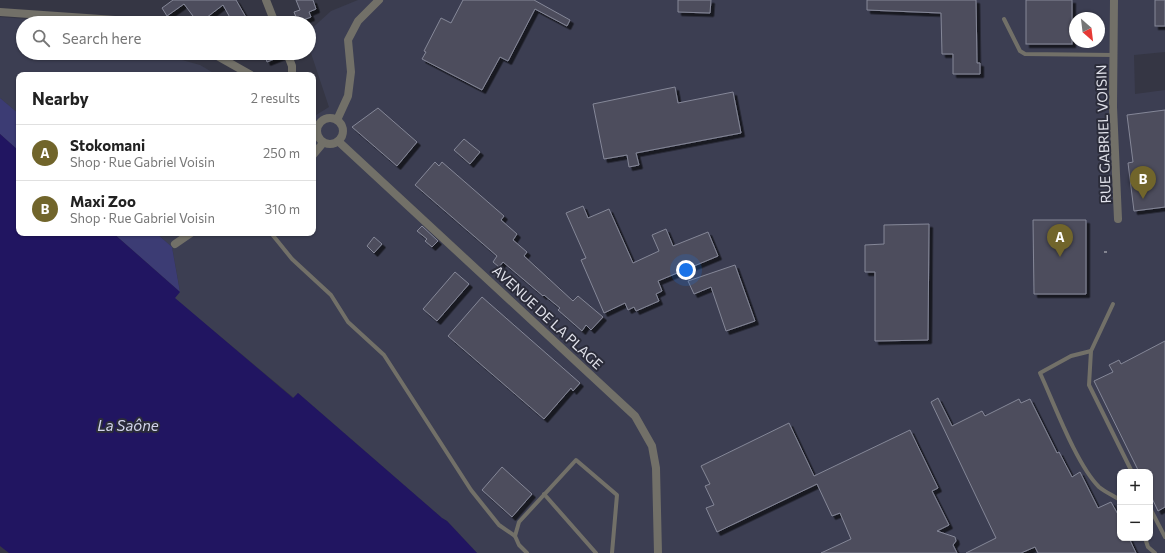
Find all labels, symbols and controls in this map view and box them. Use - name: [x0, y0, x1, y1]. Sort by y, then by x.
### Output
- north arrow: [1069, 12, 1105, 48]
- search box: [16, 16, 316, 60]
- icon: search: [30, 27, 52, 49]
- text: Search here: [62, 29, 141, 47]
- street label: RUE GABRIEL VOISIN: [1092, 64, 1114, 204]
- text: Nearby: [32, 88, 89, 109]
- text: 2 results: [251, 90, 300, 106]
- text: Stokomani: [70, 136, 145, 154]
- text: A: [40, 145, 50, 161]
- text: 250 m: [263, 145, 300, 161]
- text: Shop · Rue Gabriel Voisin: [70, 154, 215, 170]
- pin: B: [1130, 166, 1156, 199]
- text: Maxi Zoo: [70, 192, 136, 210]
- text: B: [41, 201, 49, 217]
- text: 310 m: [265, 201, 300, 217]
- text: Shop · Rue Gabriel Voisin: [70, 210, 215, 226]
- pin: A: [1047, 224, 1073, 257]
- your location: [676, 260, 696, 280]
- street label: AVENUE DE LA PLAGE: [489, 261, 607, 373]
- water label: La Saône: [97, 416, 159, 434]
- map controls: [1117, 469, 1153, 541]
- button: +: [1117, 469, 1153, 505]
- button: −: [1117, 505, 1153, 541]

